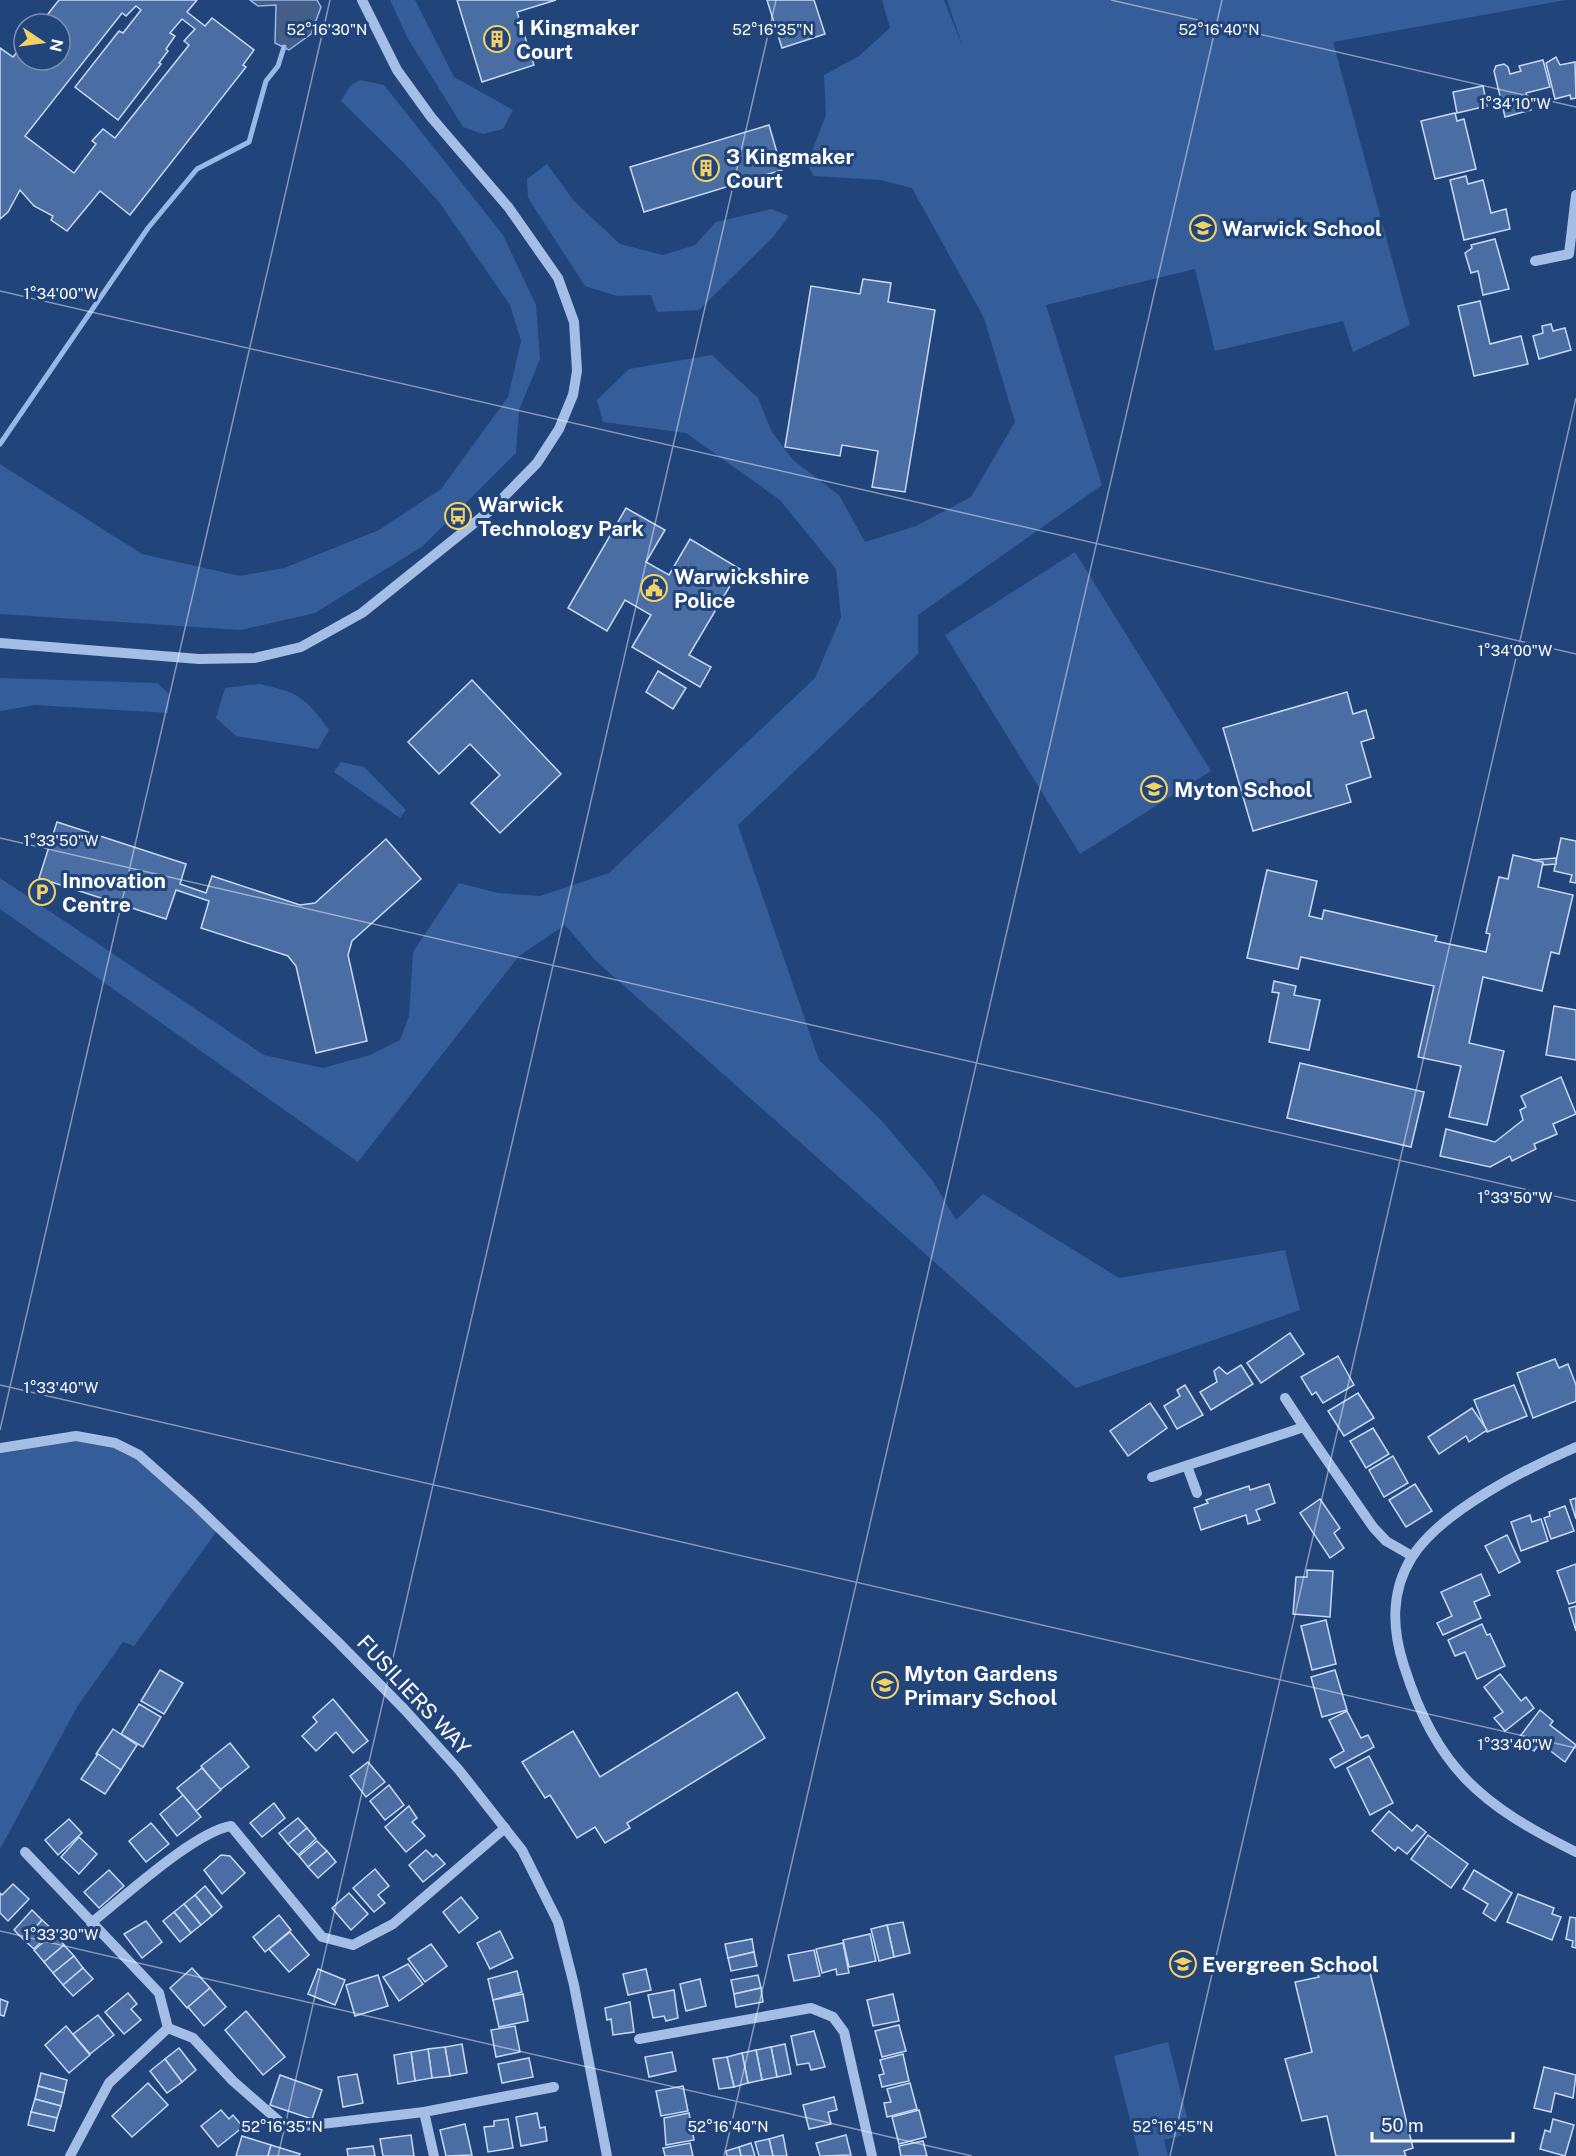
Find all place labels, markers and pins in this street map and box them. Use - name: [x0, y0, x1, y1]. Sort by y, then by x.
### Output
- place label: 1 Kingmaker Court: [516, 15, 639, 64]
- building icon: 1 Kingmaker Court: [482, 24, 512, 54]
- place label: 3 Kingmaker Court: [726, 144, 854, 193]
- building icon: 3 Kingmaker Court: [691, 153, 721, 183]
- school or university icon: Warwick School: [1188, 213, 1218, 243]
- place label: Warwick School: [1222, 216, 1382, 241]
- place label: Warwick Technology Park: [478, 492, 644, 541]
- bus stop icon: Warwick Technology Park: [443, 501, 473, 531]
- place label: Warwickshire Police: [674, 564, 809, 613]
- public building icon: Warwickshire Police: [639, 573, 669, 603]
- school or university icon: Myton School: [1139, 774, 1169, 804]
- place label: Myton School: [1174, 777, 1313, 802]
- place label: Innovation Centre: [62, 868, 166, 917]
- parking icon: Innovation Centre: [27, 877, 57, 907]
- place label: Myton Gardens Primary School: [904, 1661, 1058, 1710]
- school or university icon: Myton Gardens Primary School: [870, 1670, 900, 1700]
- school or university icon: Evergreen School: [1168, 1949, 1198, 1979]
- place label: Evergreen School: [1202, 1952, 1379, 1977]

